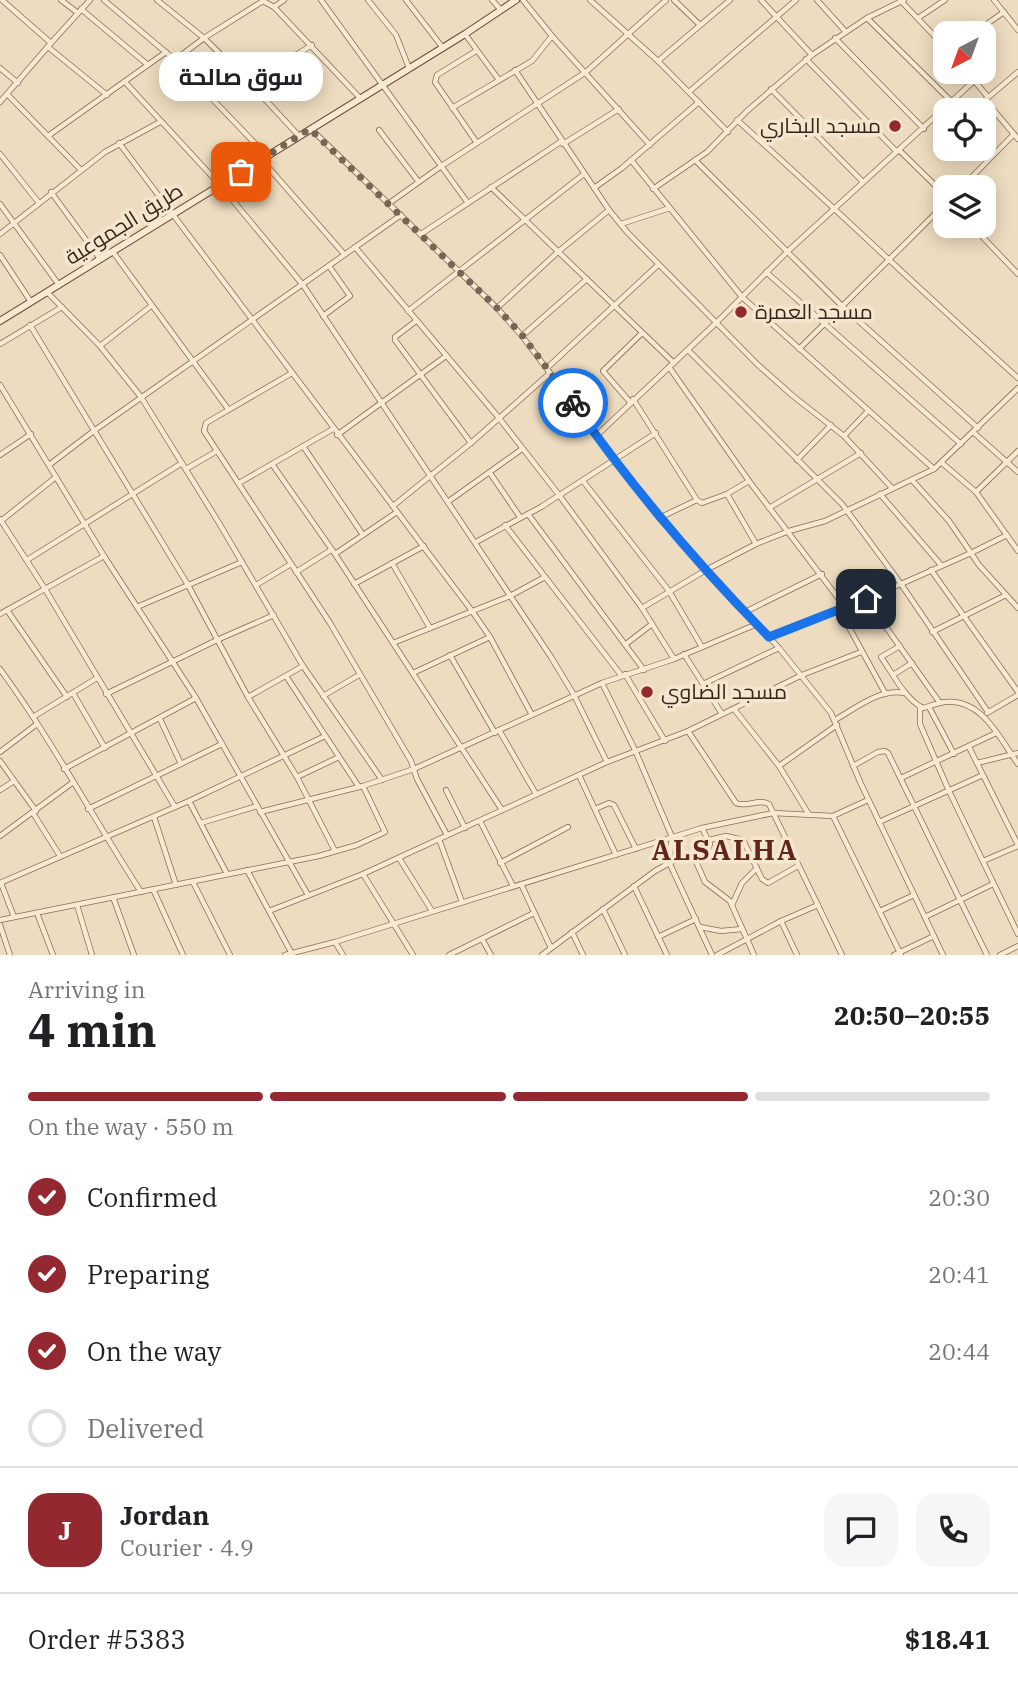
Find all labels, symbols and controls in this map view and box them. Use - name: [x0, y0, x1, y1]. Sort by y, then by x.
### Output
- north arrow: [933, 21, 996, 84]
- map controls: [933, 21, 996, 238]
- callout: سوق صالحة: [159, 53, 323, 102]
- text: سوق صالحة: [179, 61, 303, 91]
- button: locate: [933, 98, 996, 161]
- place label: مسجد البخاري: [760, 111, 881, 142]
- marker: مسجد البخاري: [887, 118, 903, 134]
- pin: [211, 142, 271, 202]
- icon: bag: [222, 153, 260, 191]
- button: layers: [933, 175, 996, 238]
- street label: طريق الجموعية: [59, 176, 188, 271]
- place label: مسجد العمرة: [755, 297, 873, 325]
- marker: مسجد العمرة: [733, 304, 749, 320]
- courier: [538, 368, 608, 438]
- icon: bike: [554, 384, 592, 422]
- pin: [836, 569, 896, 629]
- icon: home: [847, 580, 885, 618]
- place label: مسجد الضاوي: [661, 677, 787, 708]
- marker: مسجد الضاوي: [639, 684, 655, 700]
- district label: ALSALHA: [651, 831, 799, 868]
- text: Arriving in: [28, 974, 145, 1004]
- text: 20:50–20:55: [834, 998, 990, 1032]
- text: 4 min: [28, 1000, 157, 1060]
- text: On the way · 550 m: [28, 1111, 234, 1141]
- icon: check: [28, 1178, 66, 1216]
- text: Confirmed: [87, 1180, 218, 1214]
- text: 20:30: [928, 1182, 990, 1212]
- icon: check: [28, 1255, 66, 1293]
- text: Preparing: [87, 1257, 209, 1291]
- text: 20:41: [928, 1259, 990, 1289]
- icon: check: [28, 1332, 66, 1370]
- text: On the way: [87, 1334, 221, 1368]
- text: 20:44: [928, 1336, 990, 1366]
- text: Delivered: [87, 1411, 204, 1445]
- button: chat: [824, 1493, 898, 1567]
- button: phone: [916, 1493, 990, 1567]
- text: Jordan: [120, 1498, 210, 1532]
- text: J: [58, 1513, 72, 1547]
- text: Courier · 4.9: [120, 1532, 254, 1562]
- text: Order #5383: [28, 1622, 186, 1656]
- text: $18.41: [905, 1622, 990, 1656]

